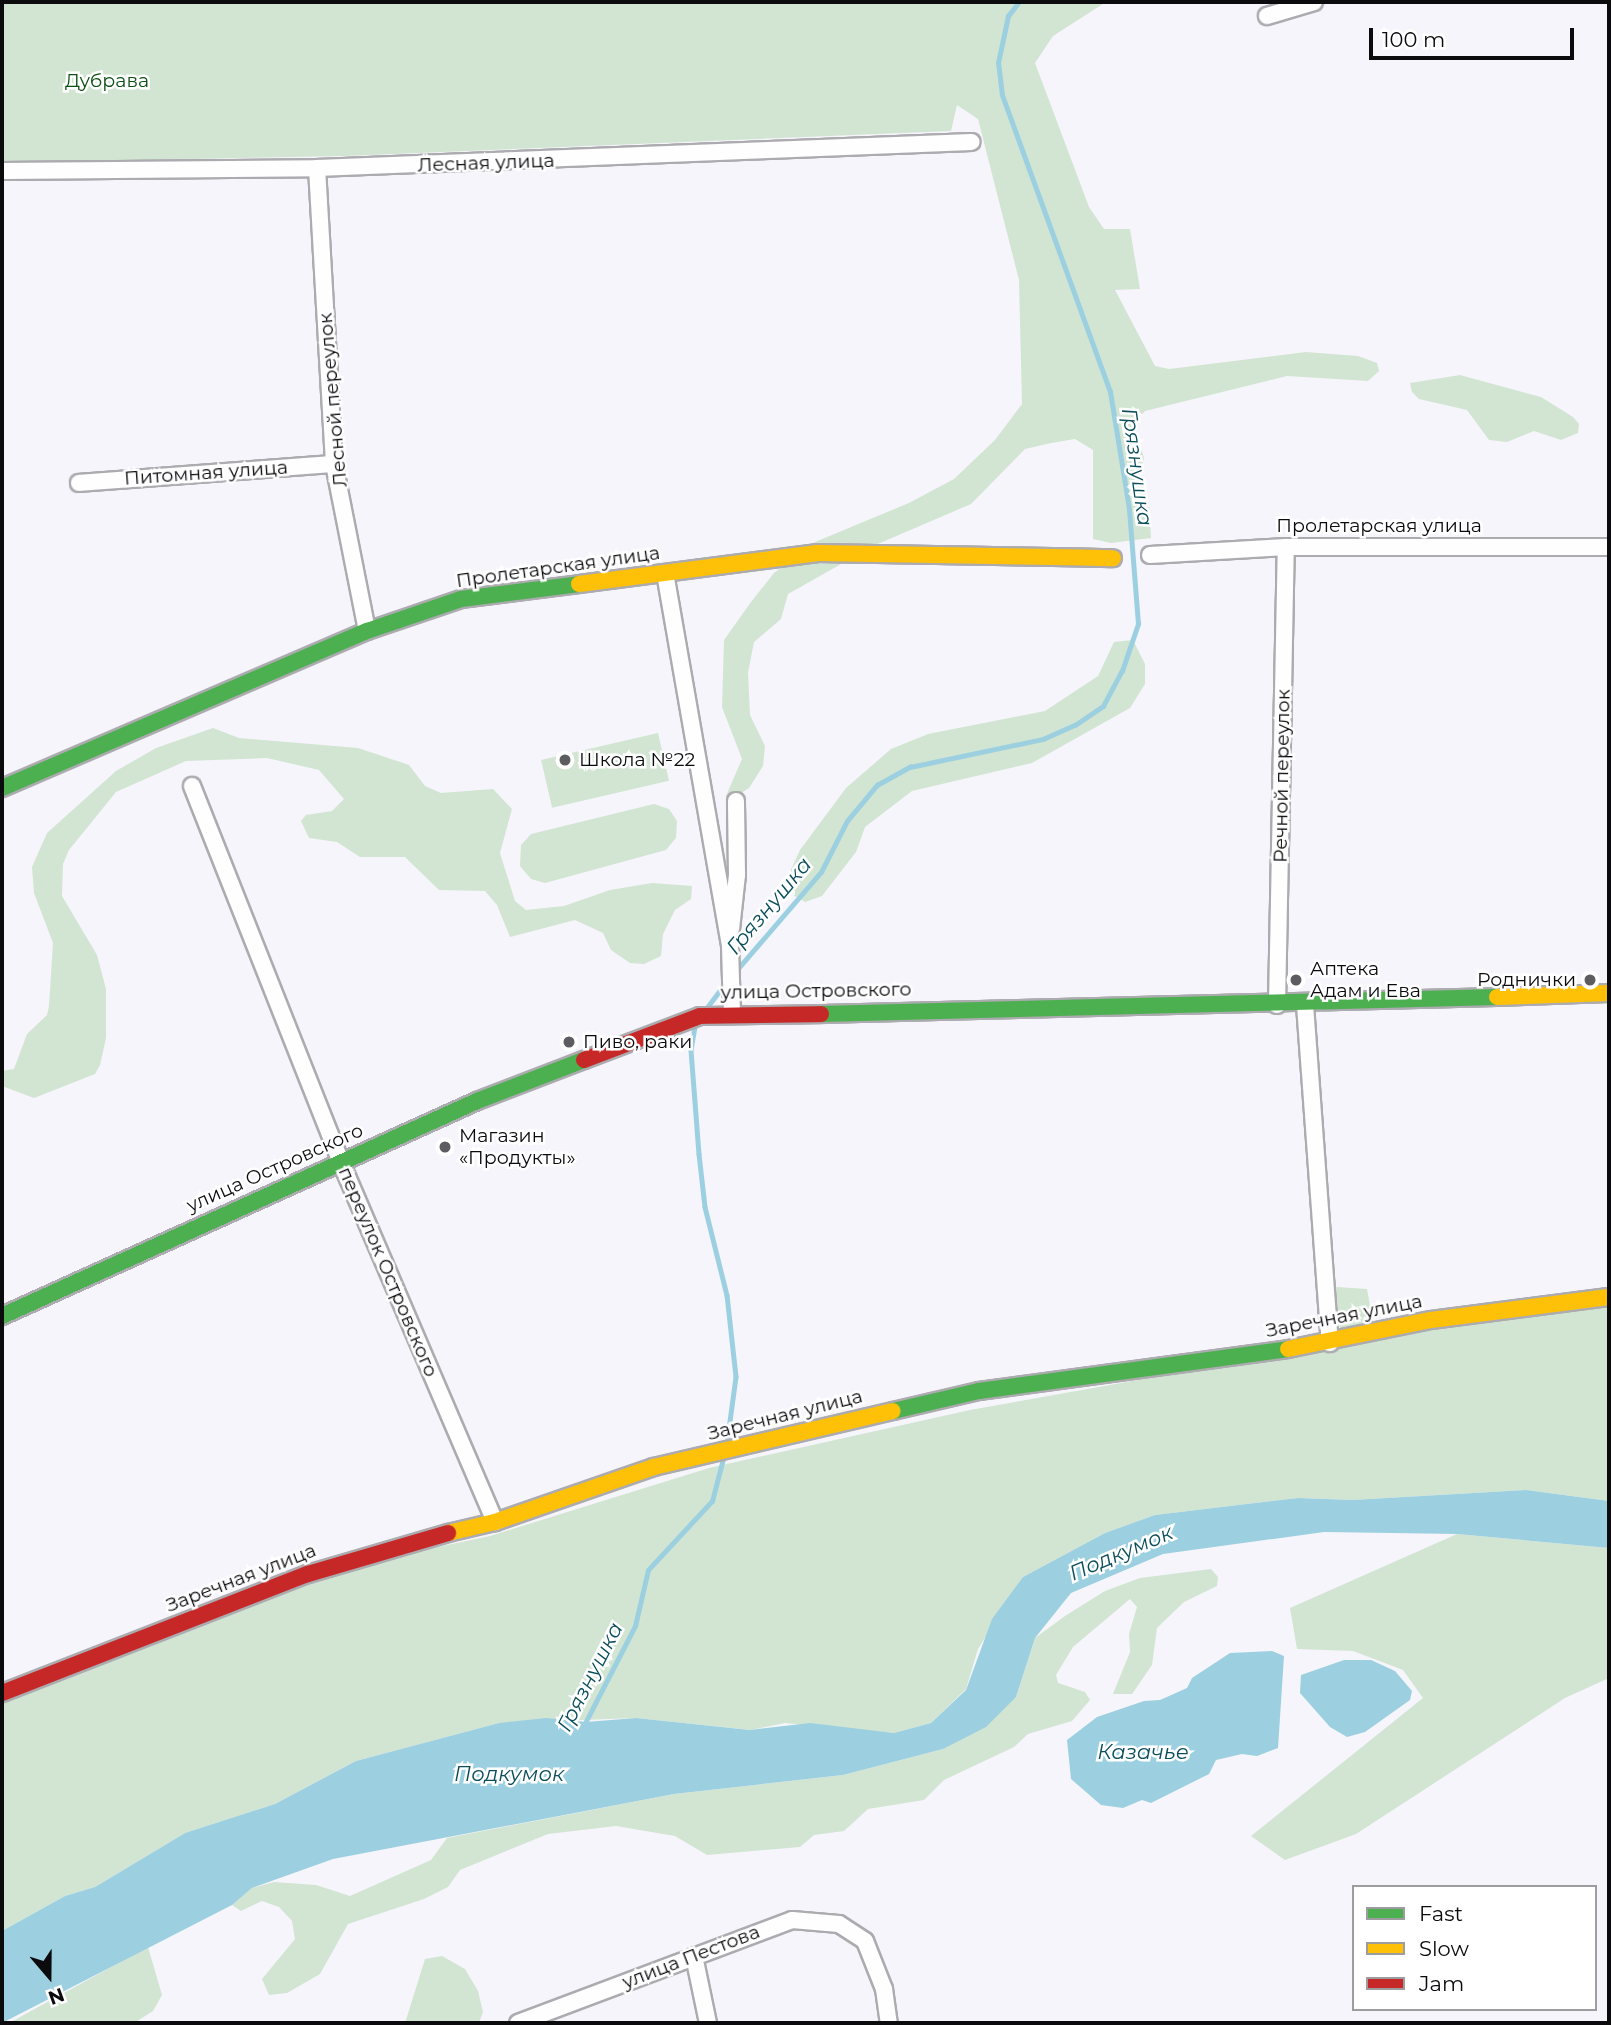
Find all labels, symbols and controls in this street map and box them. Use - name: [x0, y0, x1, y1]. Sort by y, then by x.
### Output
- scale bar: [1373, 14, 1578, 58]
- text: 100 m: [1382, 27, 1445, 52]
- park label: Дубрава: [65, 70, 149, 92]
- street label: Лесная улица: [417, 149, 555, 177]
- street label: Лесной переулок: [314, 312, 352, 488]
- water label: Грязнушка: [1116, 406, 1158, 528]
- street label: Питомная улица: [123, 456, 289, 490]
- street label: Пролетарская улица: [1276, 515, 1482, 537]
- street label: Пролетарская улица: [455, 541, 661, 593]
- street label: Речной переулок: [1269, 689, 1295, 863]
- place label: Школа №22: [579, 749, 695, 771]
- marker: Школа №22: [557, 752, 573, 768]
- water label: Грязнушка: [721, 852, 817, 960]
- place label: Аптека Адам и Ева: [1310, 958, 1421, 1002]
- place label: Роднички: [1477, 969, 1576, 991]
- marker: Аптека Адам и Ева: [1288, 972, 1304, 988]
- marker: Роднички: [1582, 972, 1598, 988]
- street label: улица Островского: [720, 978, 912, 1004]
- place label: Пиво, раки: [583, 1031, 692, 1053]
- marker: Пиво, раки: [561, 1034, 577, 1050]
- street label: улица Островского: [183, 1119, 367, 1217]
- place label: Магазин «Продукты»: [459, 1125, 576, 1169]
- marker: Магазин «Продукты»: [437, 1139, 453, 1155]
- street label: переулок Островского: [333, 1164, 443, 1380]
- street label: Заречная улица: [1264, 1290, 1424, 1342]
- street label: Заречная улица: [705, 1385, 865, 1445]
- water label: Подкумок: [1065, 1520, 1177, 1586]
- street label: Заречная улица: [163, 1539, 319, 1617]
- water label: Грязнушка: [552, 1618, 628, 1736]
- water label: Казачье: [1097, 1739, 1189, 1765]
- water label: Подкумок: [454, 1761, 564, 1787]
- legend: [1352, 1885, 1597, 2011]
- text: Fast: [1419, 1901, 1463, 1926]
- street label: улица Пестова: [619, 1920, 763, 1994]
- text: Slow: [1419, 1936, 1469, 1961]
- north arrow: [14, 1941, 84, 2011]
- text: Jam: [1419, 1971, 1464, 1996]
- text: N: [45, 1983, 68, 2010]

